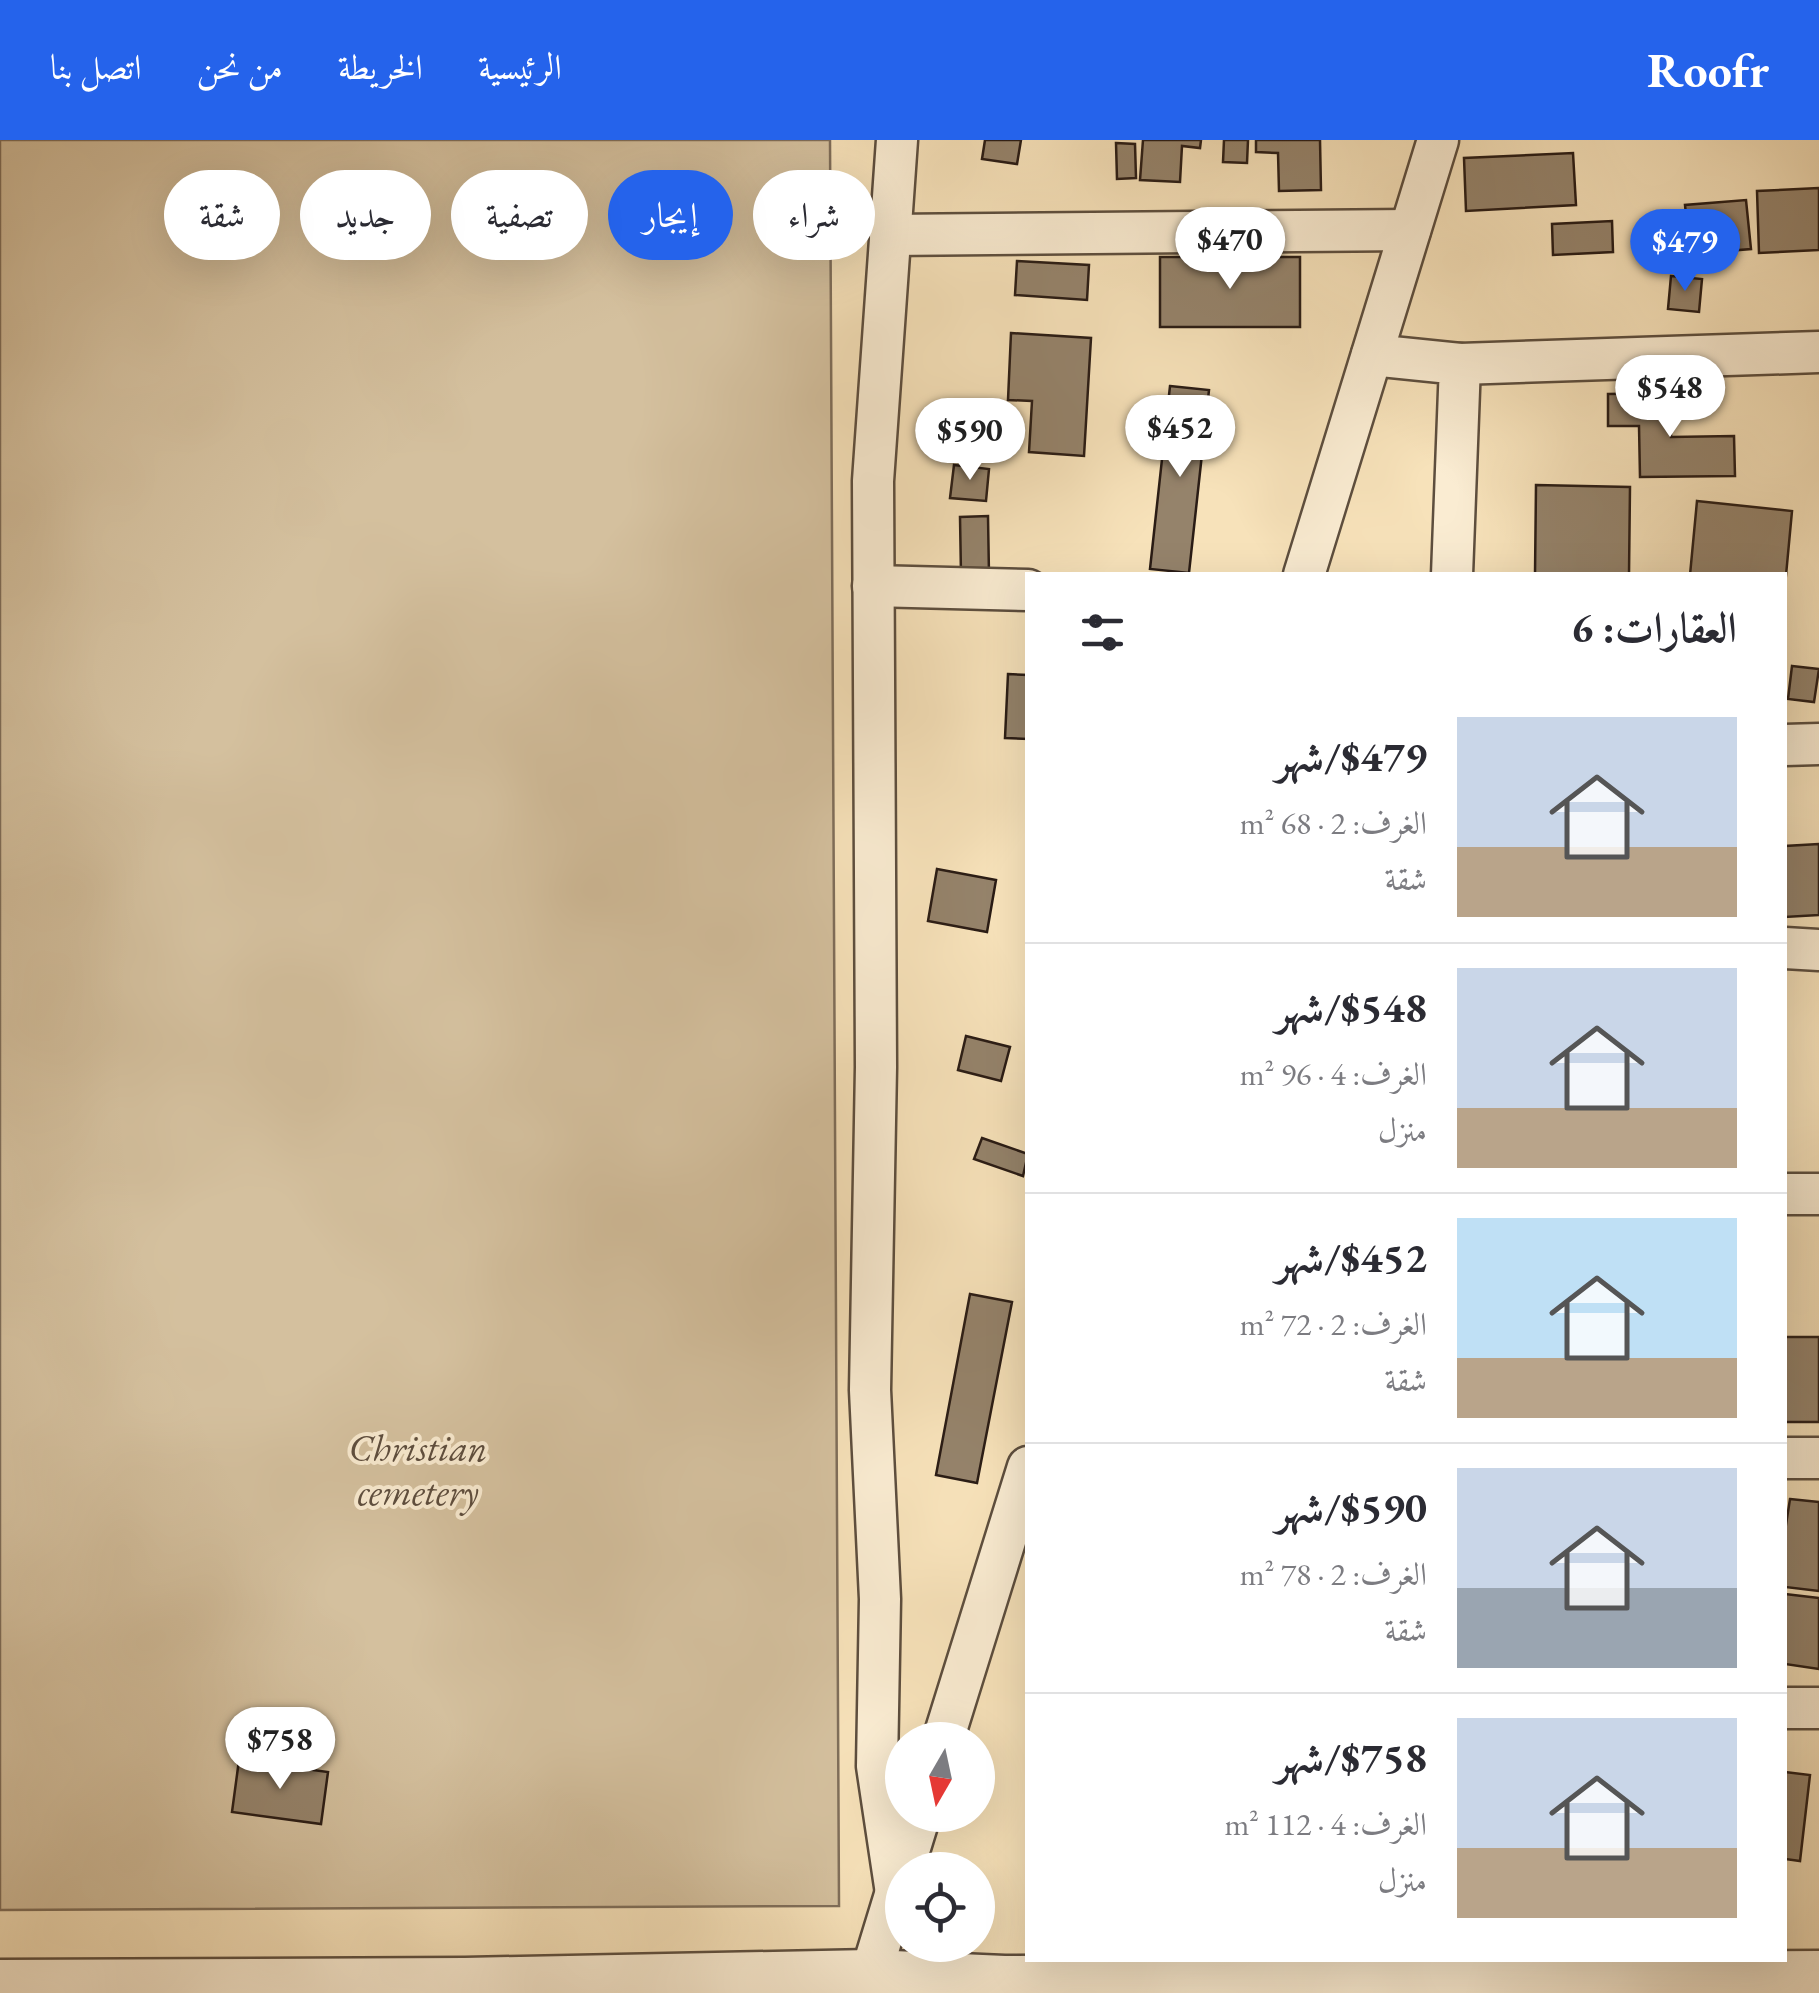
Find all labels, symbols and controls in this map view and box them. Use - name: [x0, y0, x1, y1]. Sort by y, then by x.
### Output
- text: Roofr: [1647, 39, 1769, 101]
- text: اتصل بنا: [50, 44, 142, 89]
- text: من نحن: [197, 44, 283, 89]
- text: الخريطة: [338, 44, 423, 89]
- text: الرئيسية: [478, 44, 562, 89]
- chip: شقة: [164, 170, 280, 260]
- chip: جديد: [300, 170, 431, 260]
- chip: تصفية: [451, 170, 588, 260]
- chip: إيجار: [608, 170, 733, 260]
- chip: شراء: [753, 170, 875, 260]
- pin: $470: [1171, 207, 1289, 292]
- pin: $479: [1626, 209, 1744, 294]
- text: $470: [1197, 218, 1263, 260]
- text: $479: [1652, 220, 1718, 262]
- pin: $548: [1611, 355, 1729, 440]
- text: $548: [1637, 366, 1703, 408]
- pin: $452: [1121, 395, 1239, 480]
- pin: $590: [911, 398, 1029, 483]
- text: $452: [1147, 406, 1213, 448]
- text: $590: [937, 409, 1003, 451]
- text: العقارات: 6: [1571, 600, 1737, 655]
- icon: filters: [1075, 605, 1130, 660]
- text: $479/شهر: [1276, 729, 1427, 784]
- icon: home: [1537, 757, 1657, 877]
- text: الغرف: 2 · 68 m²: [1240, 802, 1427, 844]
- text: شقة: [1385, 858, 1427, 900]
- text: $548/شهر: [1276, 980, 1427, 1035]
- icon: home: [1537, 1008, 1657, 1128]
- text: الغرف: 4 · 96 m²: [1240, 1053, 1427, 1095]
- text: منزل: [1378, 1109, 1427, 1151]
- text: $452/شهر: [1276, 1230, 1427, 1285]
- icon: home: [1537, 1258, 1657, 1378]
- text: الغرف: 2 · 72 m²: [1240, 1303, 1427, 1345]
- text: شقة: [1385, 1359, 1427, 1401]
- park label: Christian cemetery: [349, 1423, 487, 1516]
- text: $590/شهر: [1276, 1480, 1427, 1535]
- icon: home: [1537, 1508, 1657, 1628]
- text: الغرف: 2 · 78 m²: [1240, 1553, 1427, 1595]
- text: شقة: [1385, 1609, 1427, 1651]
- pin: $758: [221, 1707, 339, 1792]
- text: $758: [247, 1718, 313, 1760]
- north arrow: [885, 1722, 995, 1832]
- map controls: [885, 1722, 995, 1962]
- text: $758/شهر: [1276, 1730, 1427, 1785]
- icon: home: [1537, 1758, 1657, 1878]
- text: الغرف: 4 · 112 m²: [1224, 1803, 1427, 1845]
- button: locate: [885, 1852, 995, 1962]
- text: منزل: [1378, 1859, 1427, 1901]

